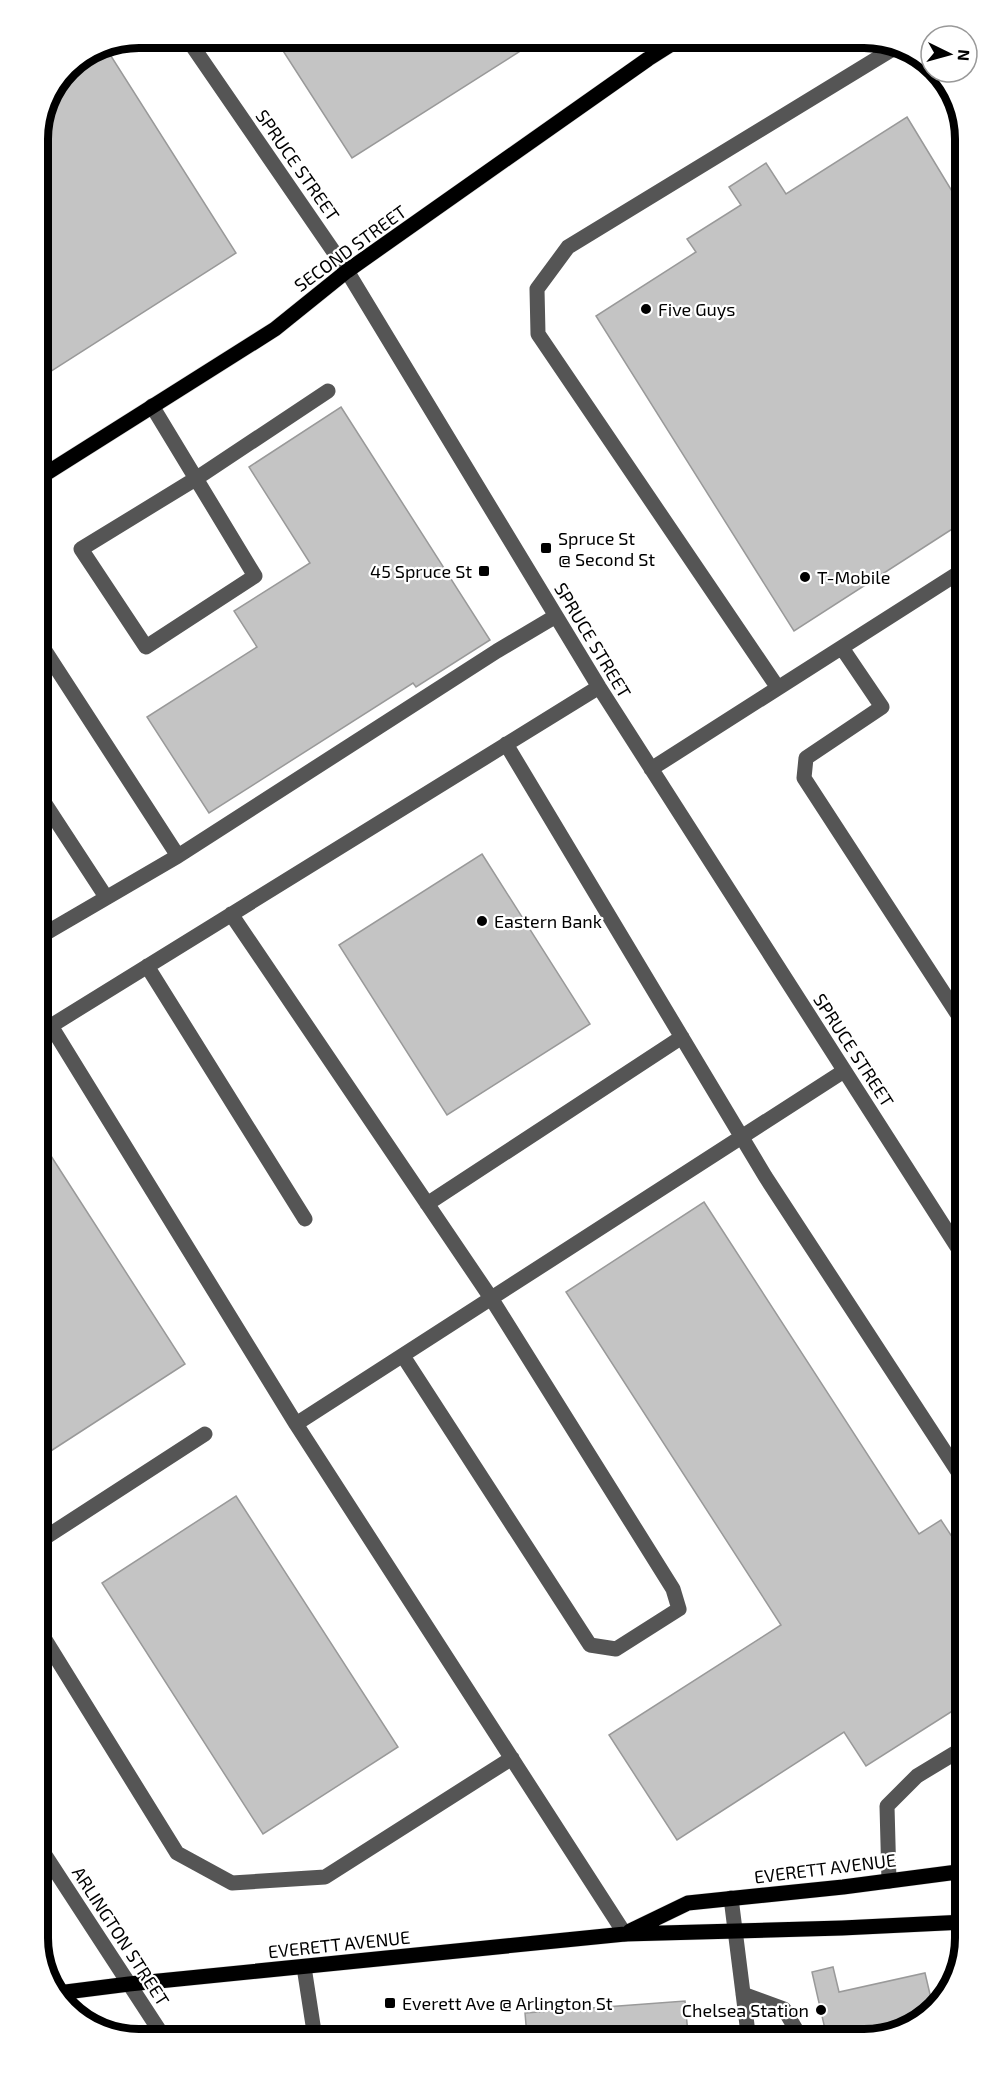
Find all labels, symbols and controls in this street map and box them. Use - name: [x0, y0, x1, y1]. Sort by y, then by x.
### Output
- north arrow: [919, 24, 979, 84]
- text: N: [954, 49, 974, 62]
- street label: SPRUCE STREET: [252, 105, 345, 225]
- street label: SECOND STREET: [290, 200, 411, 296]
- place label: Five Guys: [658, 298, 736, 320]
- marker: Five Guys: [639, 302, 653, 316]
- place label: Spruce St @ Second St: [558, 527, 655, 570]
- marker: Spruce St @ Second St: [539, 541, 553, 555]
- place label: 45 Spruce St: [370, 560, 472, 582]
- marker: 45 Spruce St: [477, 564, 491, 578]
- place label: T-Mobile: [817, 566, 890, 588]
- marker: T-Mobile: [798, 570, 812, 584]
- street label: SPRUCE STREET: [550, 578, 636, 702]
- place label: Eastern Bank: [494, 910, 602, 932]
- marker: Eastern Bank: [475, 914, 489, 928]
- street label: SPRUCE STREET: [809, 989, 899, 1111]
- street label: EVERETT AVENUE: [753, 1848, 897, 1888]
- street label: ARLINGTON STREET: [68, 1862, 174, 2010]
- street label: EVERETT AVENUE: [267, 1926, 411, 1962]
- place label: Everett Ave @ Arlington St: [402, 1992, 613, 2014]
- marker: Everett Ave @ Arlington St: [383, 1996, 397, 2010]
- place label: Chelsea Station: [682, 1999, 809, 2021]
- marker: Chelsea Station: [814, 2003, 828, 2017]

